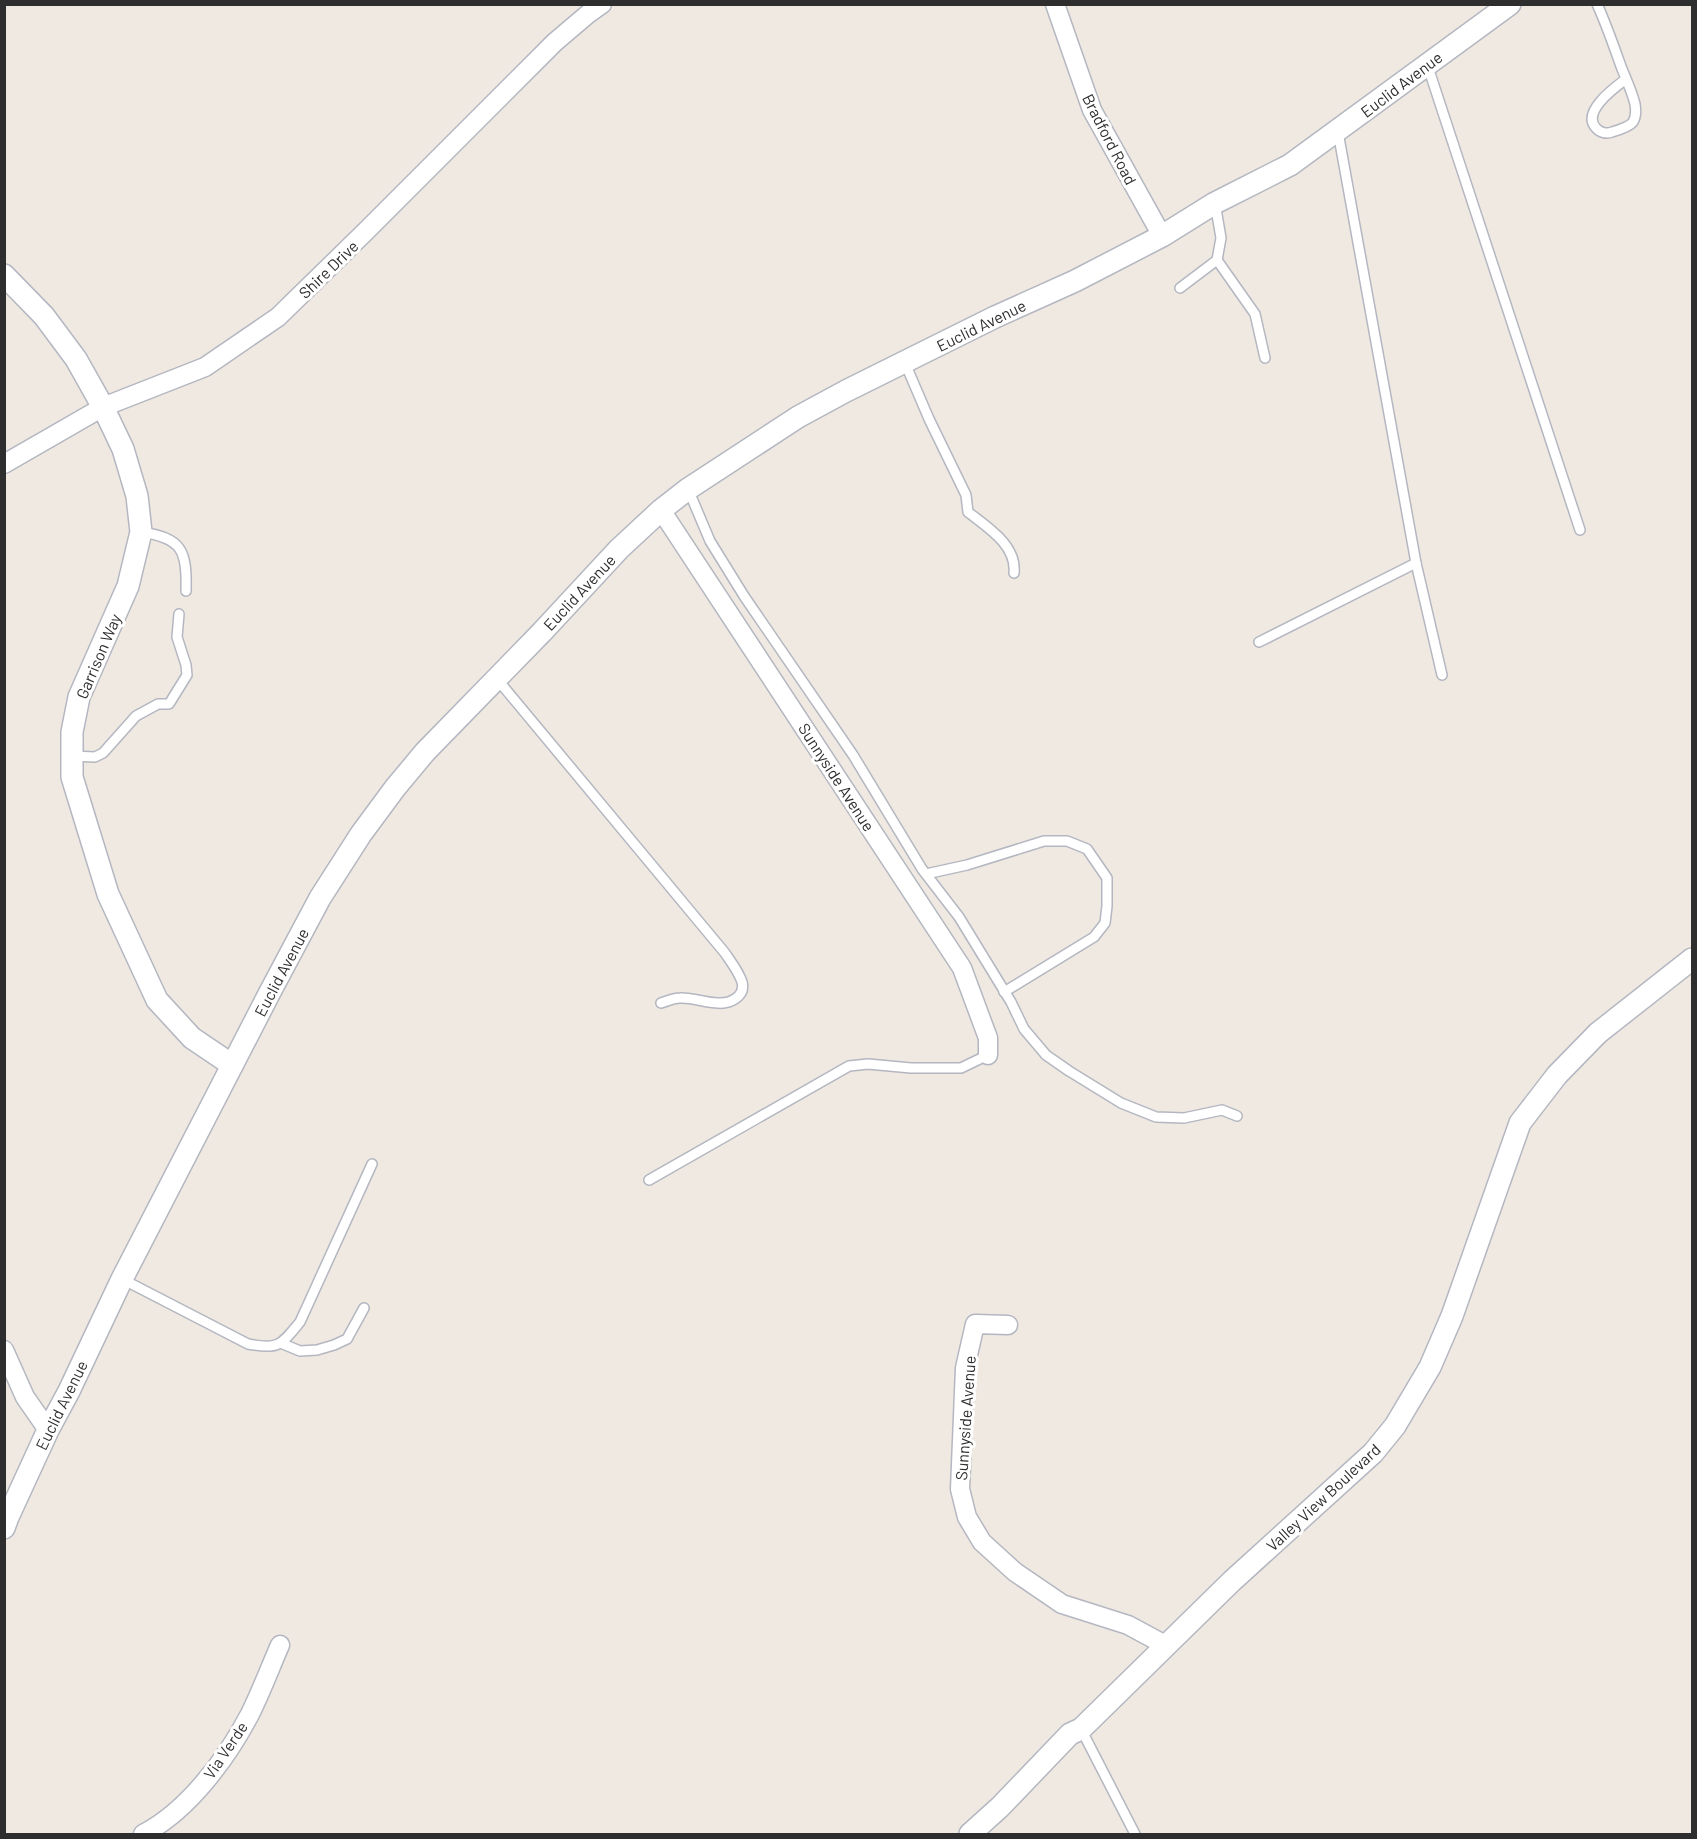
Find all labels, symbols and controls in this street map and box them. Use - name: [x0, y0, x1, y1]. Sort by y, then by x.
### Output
- street label: Euclid Avenue: [1356, 47, 1446, 121]
- street label: Bradford Road: [1079, 90, 1141, 188]
- street label: Shire Drive: [294, 236, 362, 302]
- street label: Euclid Avenue: [933, 295, 1029, 355]
- street label: Euclid Avenue: [539, 550, 619, 634]
- street label: Garrison Way: [72, 610, 125, 701]
- street label: Sunnyside Avenue: [795, 719, 879, 835]
- street label: Euclid Avenue: [250, 925, 312, 1019]
- street label: Sunnyside Avenue: [951, 1355, 979, 1481]
- street label: Euclid Avenue: [31, 1357, 91, 1453]
- street label: Valley View Boulevard: [1262, 1439, 1384, 1555]
- street label: Via Verde: [199, 1718, 251, 1782]

